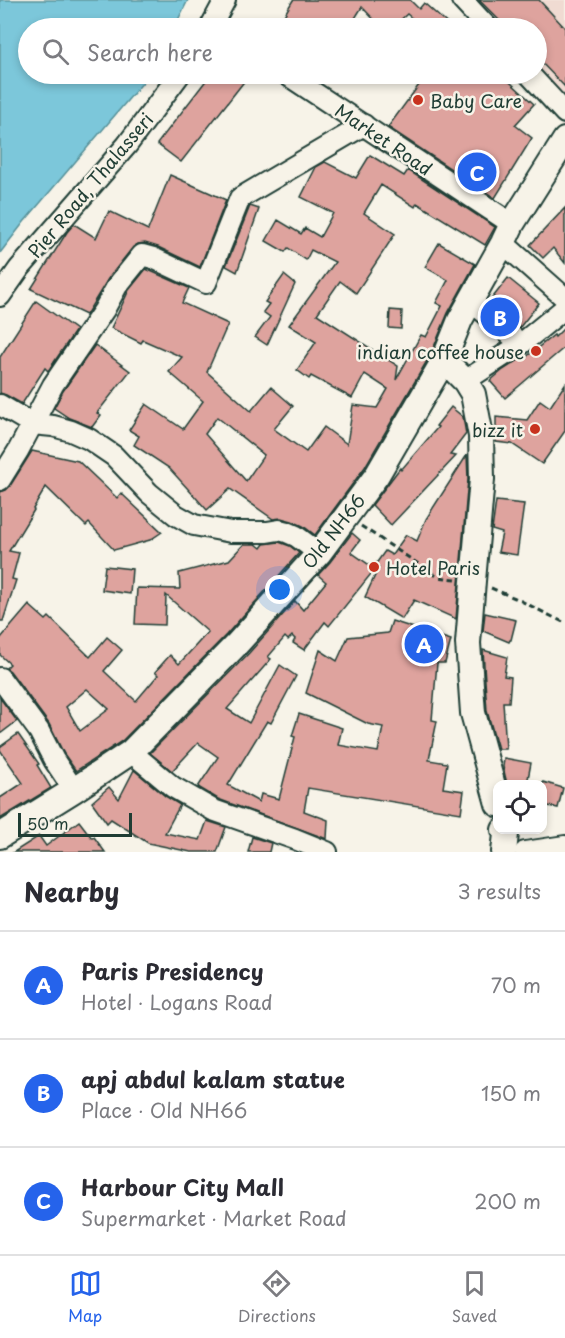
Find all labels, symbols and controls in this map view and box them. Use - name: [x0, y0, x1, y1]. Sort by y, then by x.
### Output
- search box: [18, 18, 547, 84]
- icon: search: [39, 35, 72, 68]
- text: Search here: [87, 35, 213, 68]
- place label: Baby Care: [430, 87, 522, 114]
- marker: Baby Care: [411, 93, 425, 107]
- street label: Market Road: [330, 96, 438, 182]
- street label: Pier Road, Thalasseri: [21, 106, 159, 264]
- pin: C: [458, 150, 496, 195]
- pin: B: [480, 294, 520, 340]
- place label: indian coffee house: [357, 338, 524, 365]
- marker: indian coffee house: [529, 344, 543, 358]
- place label: bizz it: [472, 416, 523, 443]
- marker: bizz it: [528, 422, 542, 436]
- street label: Old NH66: [295, 488, 371, 574]
- place label: Hotel Paris: [386, 554, 480, 581]
- marker: Hotel Paris: [367, 560, 381, 574]
- your location: [265, 575, 294, 604]
- pin: A: [404, 622, 444, 666]
- map controls: [493, 780, 547, 834]
- button: locate: [493, 780, 547, 834]
- scale bar: [18, 810, 132, 838]
- text: 50 m: [27, 811, 68, 835]
- text: Nearby: [24, 872, 119, 911]
- text: 3 results: [458, 876, 541, 906]
- text: Paris Presidency: [81, 954, 264, 987]
- text: A: [36, 970, 51, 1000]
- text: 70 m: [491, 970, 541, 1000]
- text: Hotel · Logans Road: [81, 987, 273, 1017]
- text: apj abdul kalam statue: [81, 1062, 345, 1095]
- text: B: [37, 1078, 50, 1108]
- text: 150 m: [481, 1078, 541, 1108]
- text: Place · Old NH66: [81, 1095, 248, 1125]
- text: Harbour City Mall: [81, 1170, 284, 1203]
- text: C: [36, 1186, 51, 1216]
- text: 200 m: [474, 1186, 541, 1216]
- text: Supermarket · Market Road: [81, 1203, 347, 1233]
- tab: Map: [68, 1267, 102, 1327]
- tab: Directions: [238, 1267, 316, 1327]
- tab: Saved: [452, 1267, 497, 1327]

